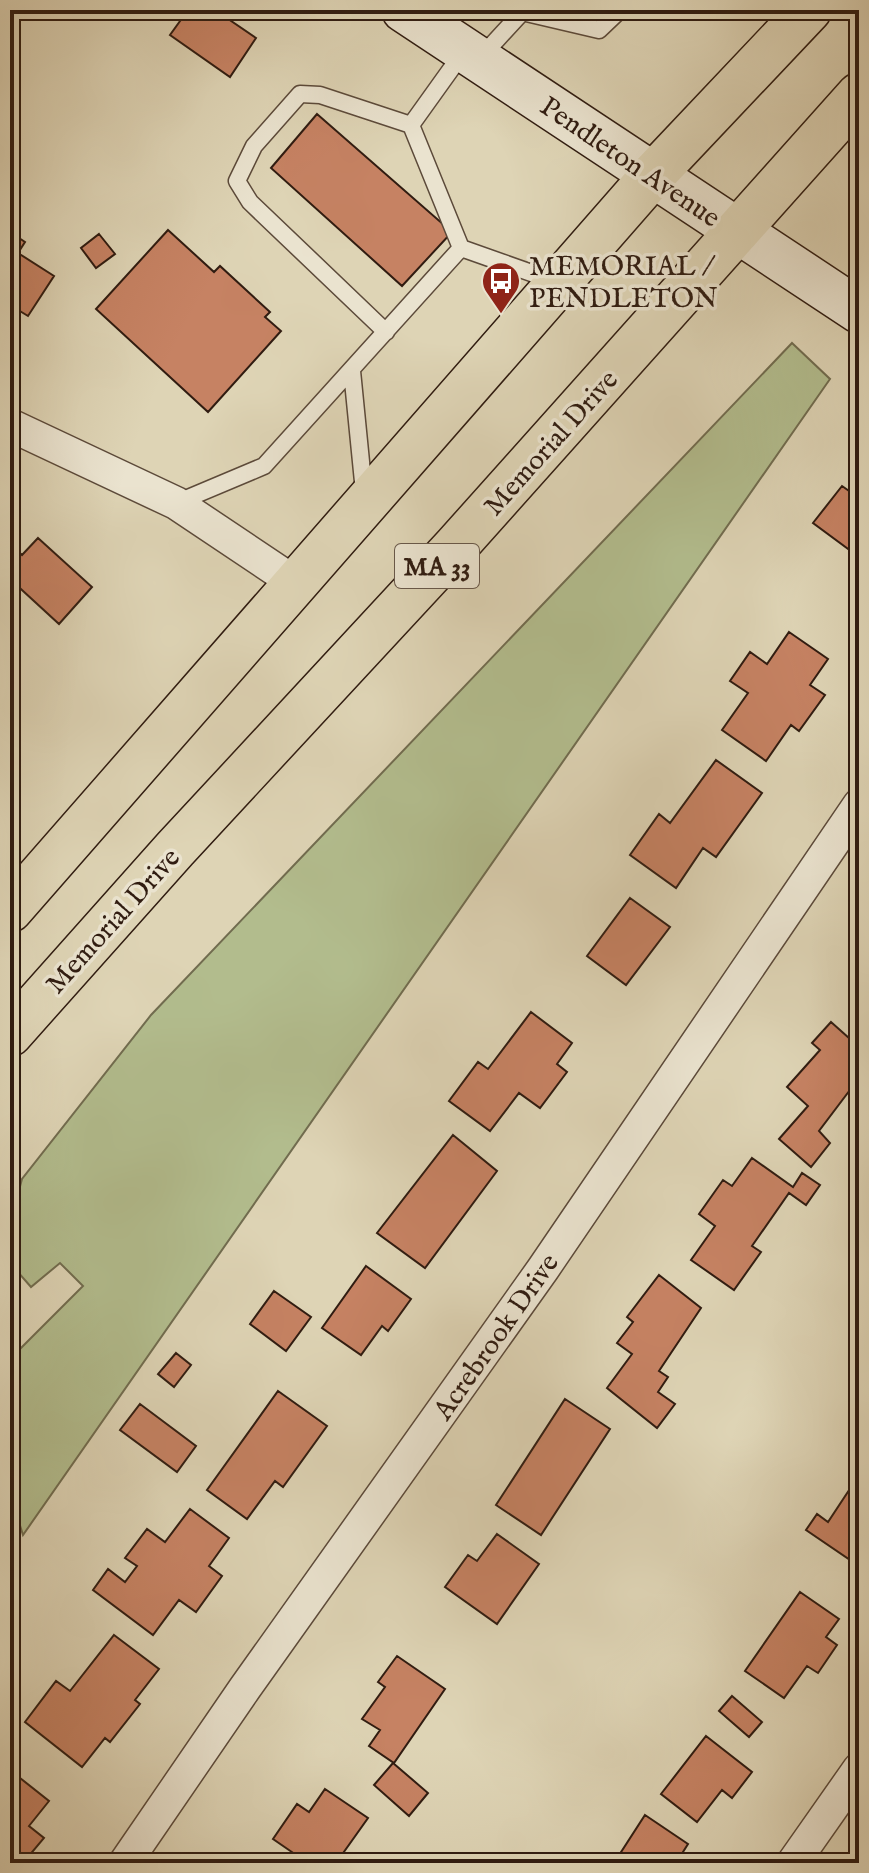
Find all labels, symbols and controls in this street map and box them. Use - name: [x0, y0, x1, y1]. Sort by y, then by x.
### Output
- street label: Pendleton Avenue: [533, 90, 727, 236]
- place label: MEMORIAL / PENDLETON: [529, 250, 718, 317]
- bus stop icon: MEMORIAL / PENDLETON: [480, 260, 522, 315]
- street label: Memorial Drive: [477, 363, 627, 524]
- road number: MA 33: [395, 544, 479, 588]
- street label: Memorial Drive: [39, 841, 189, 1002]
- street label: Acrebrook Drive: [426, 1247, 568, 1428]

